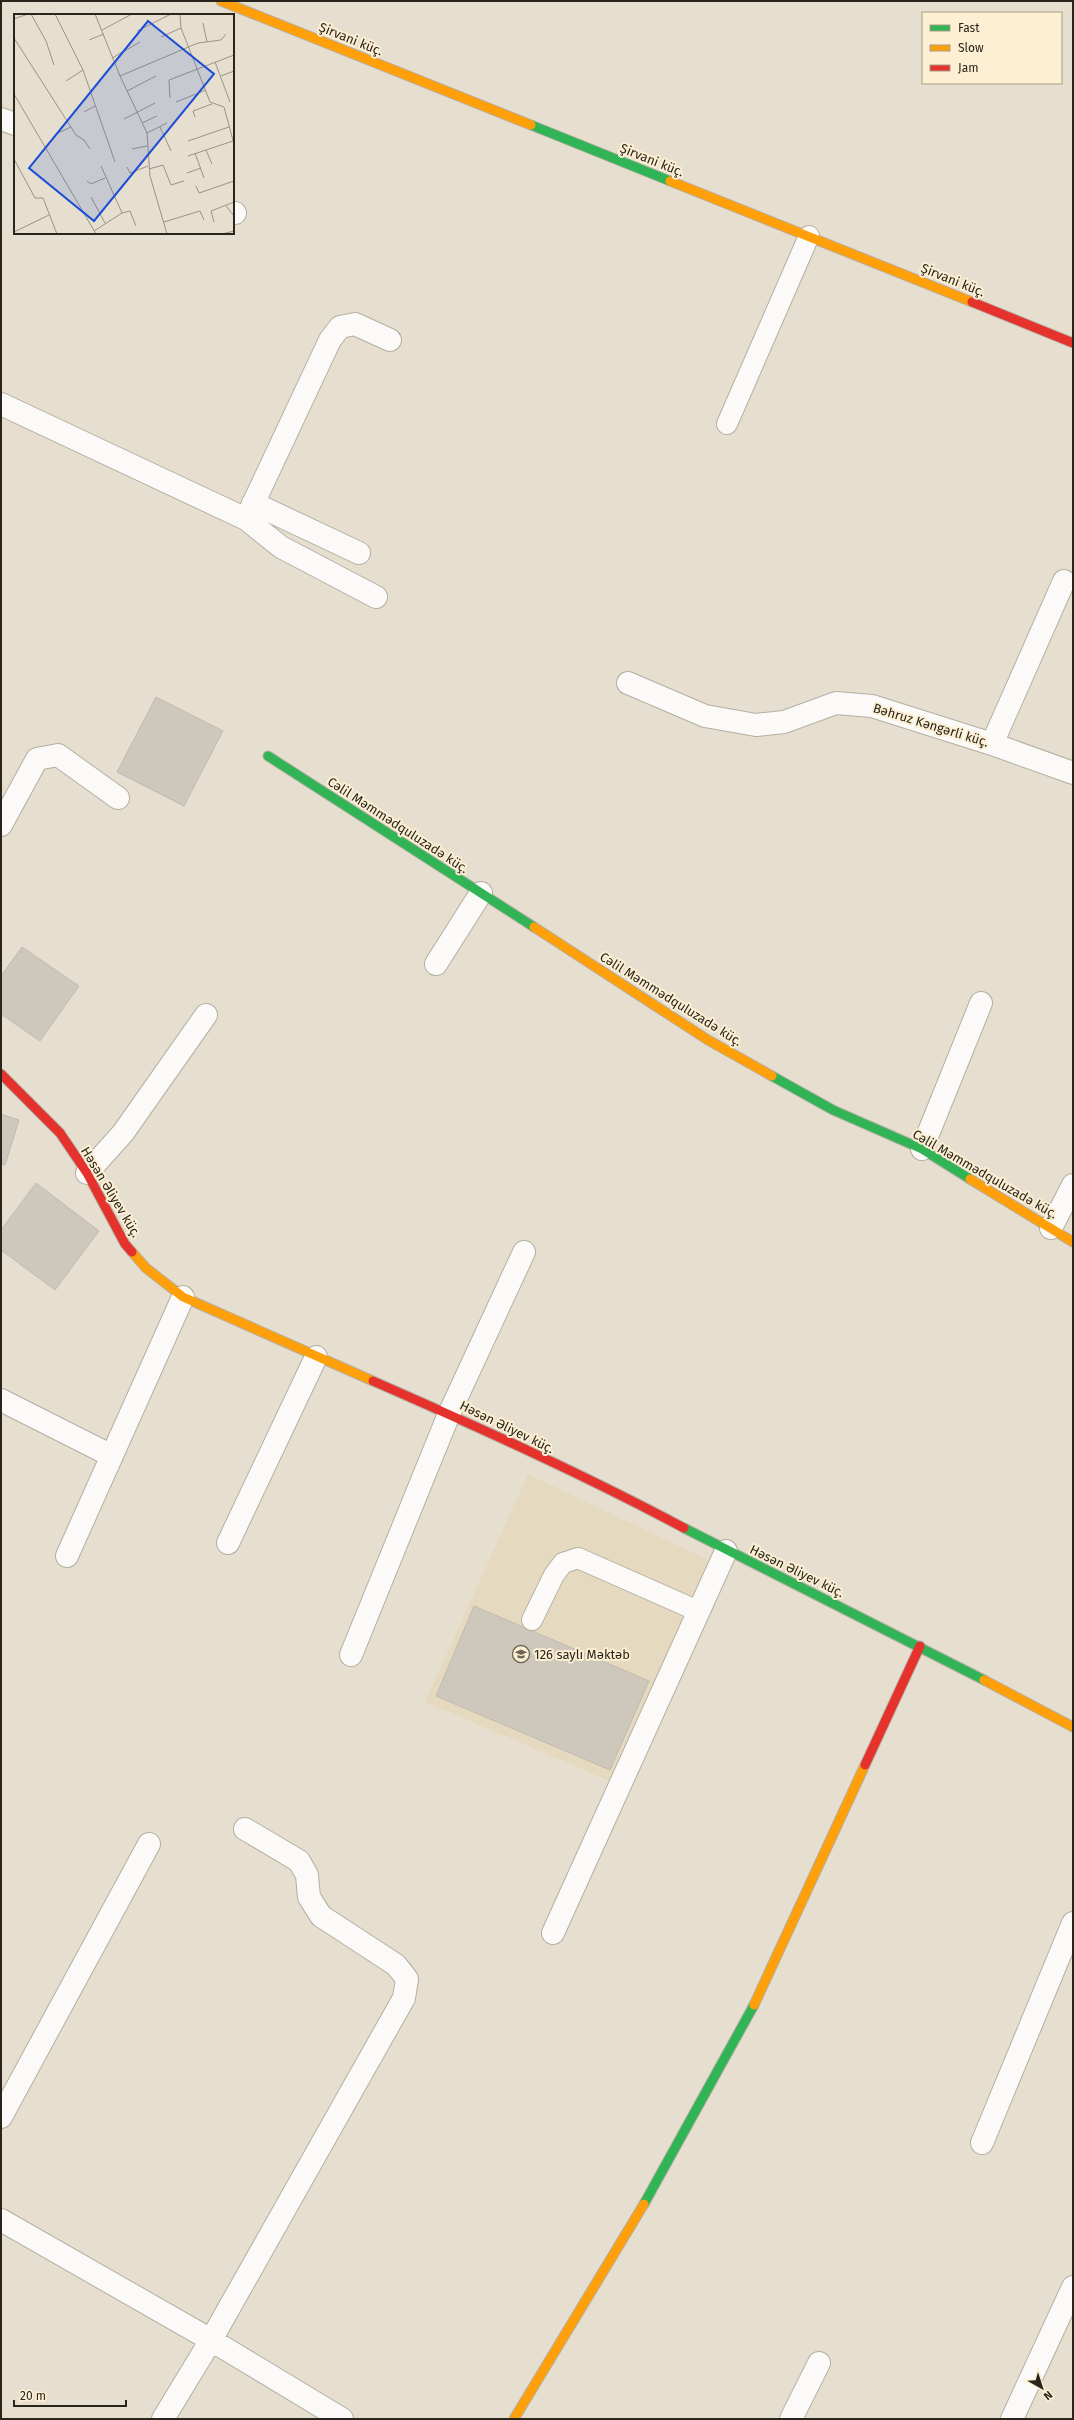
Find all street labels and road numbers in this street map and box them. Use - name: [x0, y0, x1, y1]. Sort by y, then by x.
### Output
- street label: Şirvani küç.: [317, 19, 385, 59]
- street label: Şirvani küç.: [618, 140, 686, 180]
- street label: Şirvani küç.: [919, 260, 987, 300]
- street label: Bəhruz Kəngərli küç.: [871, 700, 991, 750]
- street label: Cəlil Məmmədquluzadə küç.: [325, 774, 471, 876]
- street label: Cəlil Məmmədquluzadə küç.: [597, 949, 745, 1049]
- street label: Cəlil Məmmədquluzadə küç.: [910, 1126, 1060, 1222]
- street label: Həsən Əliyev küç.: [78, 1144, 144, 1240]
- street label: Həsən Əliyev küç.: [457, 1398, 557, 1456]
- street label: Həsən Əliyev küç.: [747, 1542, 847, 1600]

